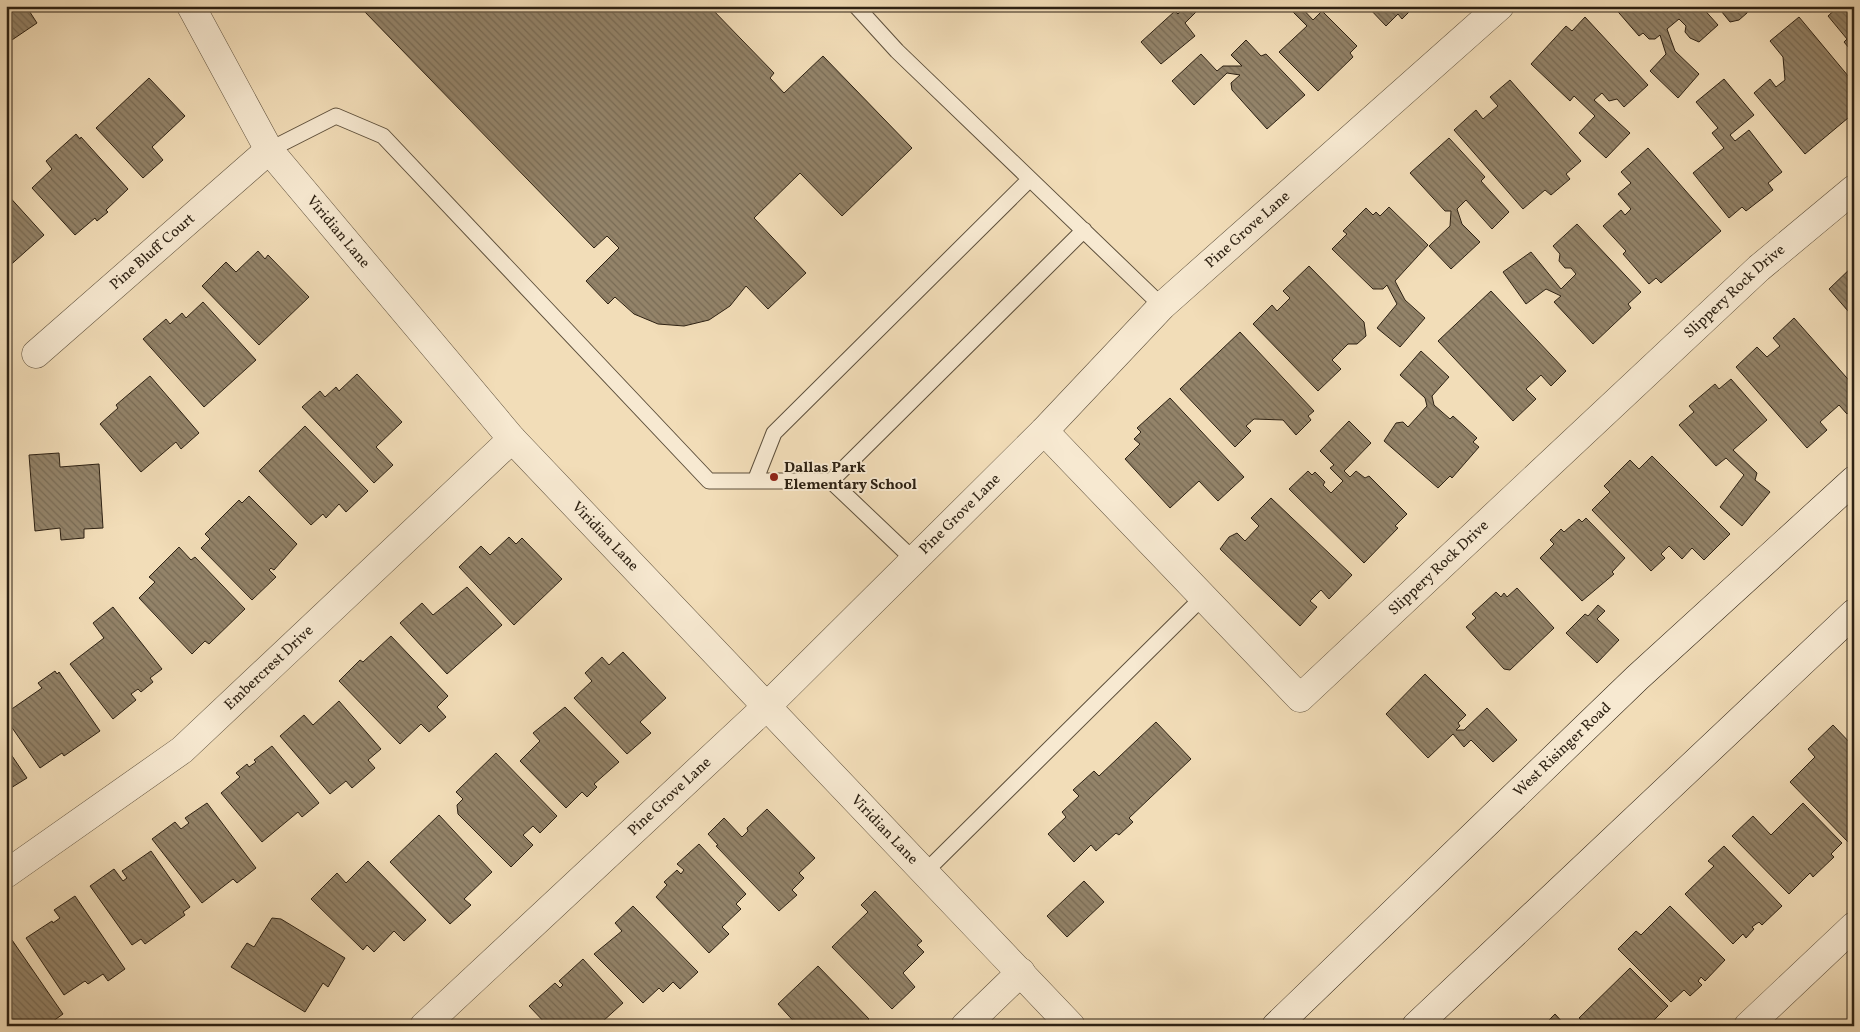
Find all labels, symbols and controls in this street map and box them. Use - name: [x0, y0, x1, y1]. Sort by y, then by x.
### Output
- street label: Pine Grove Lane: [1201, 186, 1295, 273]
- street label: Viridian Lane: [301, 191, 375, 273]
- street label: Pine Bluff Court: [105, 209, 200, 295]
- street label: Slippery Rock Drive: [1679, 240, 1790, 344]
- place label: Dallas Park Elementary School: [784, 458, 917, 496]
- street label: Pine Grove Lane: [914, 469, 1005, 560]
- marker: Dallas Park Elementary School: [768, 471, 780, 483]
- street label: Viridian Lane: [566, 497, 643, 576]
- street label: Slippery Rock Drive: [1384, 516, 1494, 620]
- street label: Embercrest Drive: [220, 621, 318, 715]
- street label: West Risinger Road: [1509, 698, 1616, 802]
- street label: Pine Grove Lane: [623, 753, 716, 841]
- street label: Viridian Lane: [846, 790, 923, 869]

